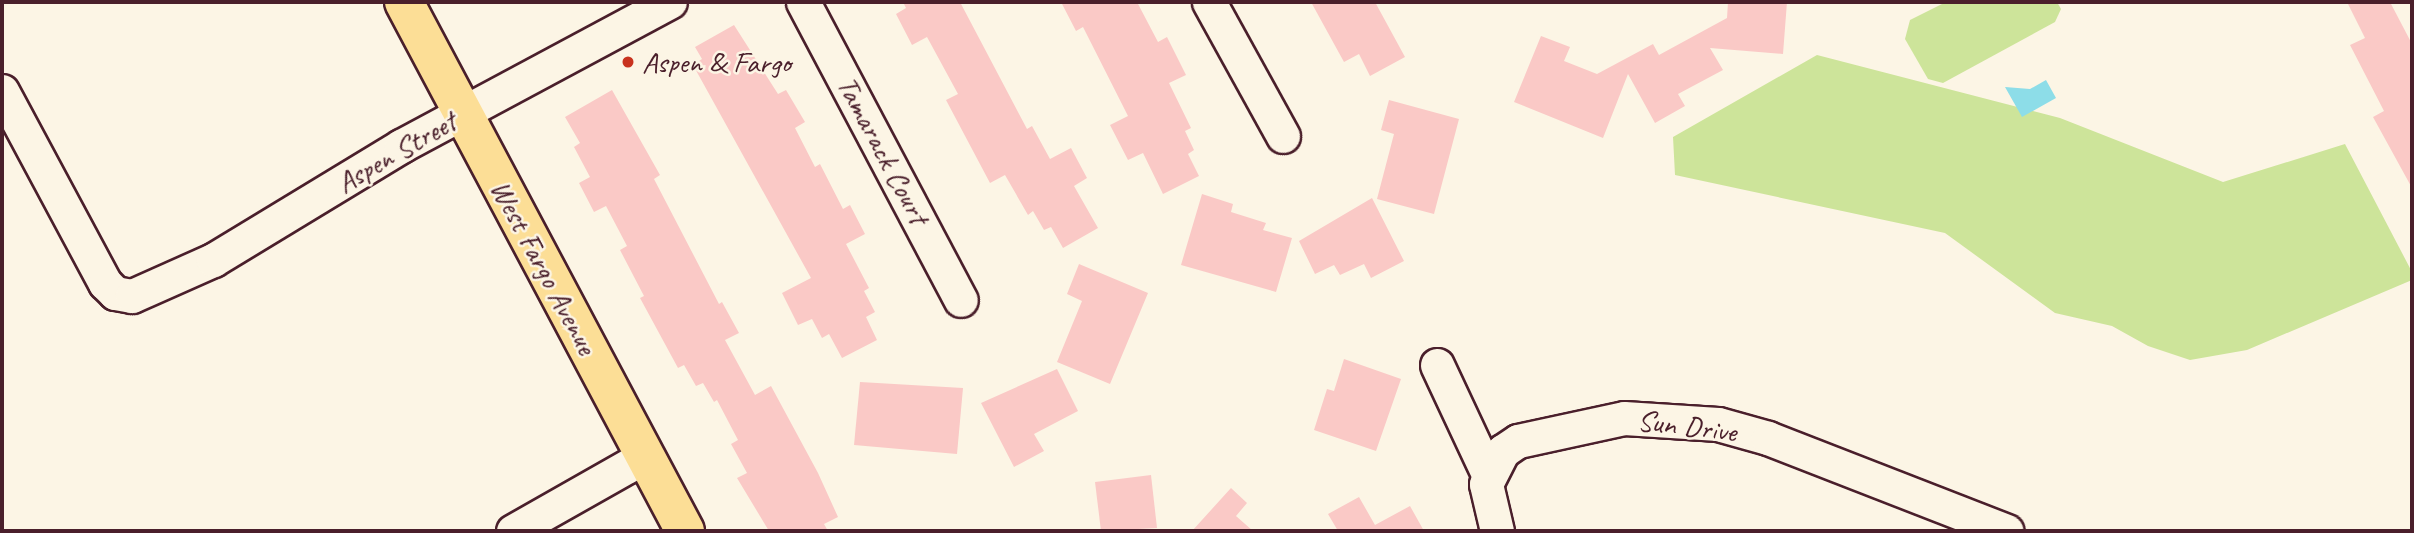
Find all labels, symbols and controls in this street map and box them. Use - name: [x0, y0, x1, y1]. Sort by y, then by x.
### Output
- place label: Aspen & Fargo: [642, 44, 791, 80]
- marker: Aspen & Fargo: [620, 54, 636, 70]
- street label: Tamarack Court: [829, 70, 937, 230]
- street label: Aspen Street: [330, 103, 462, 201]
- street label: West Fargo Avenue: [483, 173, 605, 361]
- street label: Sun Drive: [1635, 402, 1739, 450]

